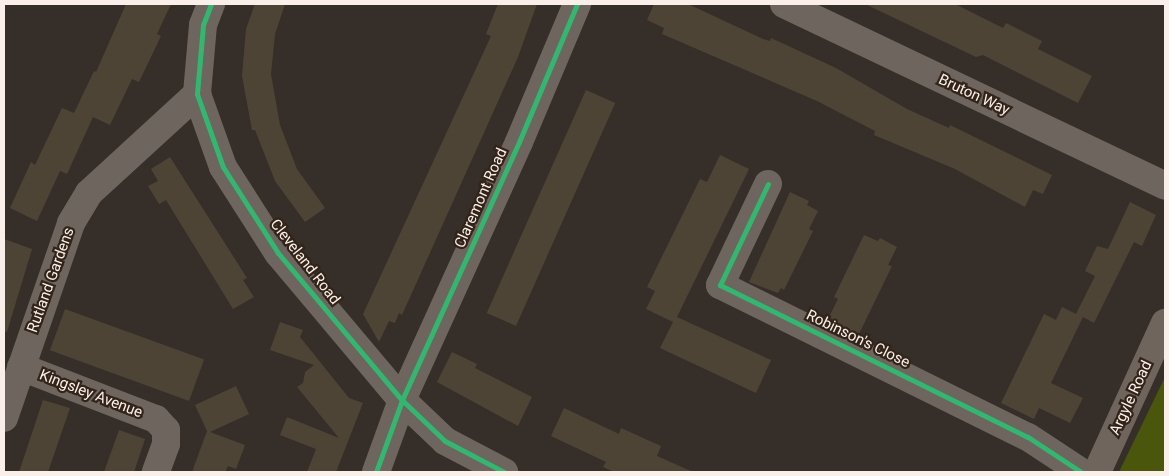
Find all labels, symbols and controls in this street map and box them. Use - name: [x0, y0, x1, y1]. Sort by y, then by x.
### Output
- street label: Bruton Way: [936, 71, 1012, 119]
- street label: Claremont Road: [451, 145, 511, 251]
- street label: Cleveland Road: [266, 216, 344, 308]
- street label: Rutland Gardens: [24, 225, 78, 335]
- street label: Robinson's Close: [803, 306, 913, 372]
- street label: Argyle Road: [1106, 358, 1156, 438]
- street label: Kingsley Avenue: [37, 366, 145, 422]

